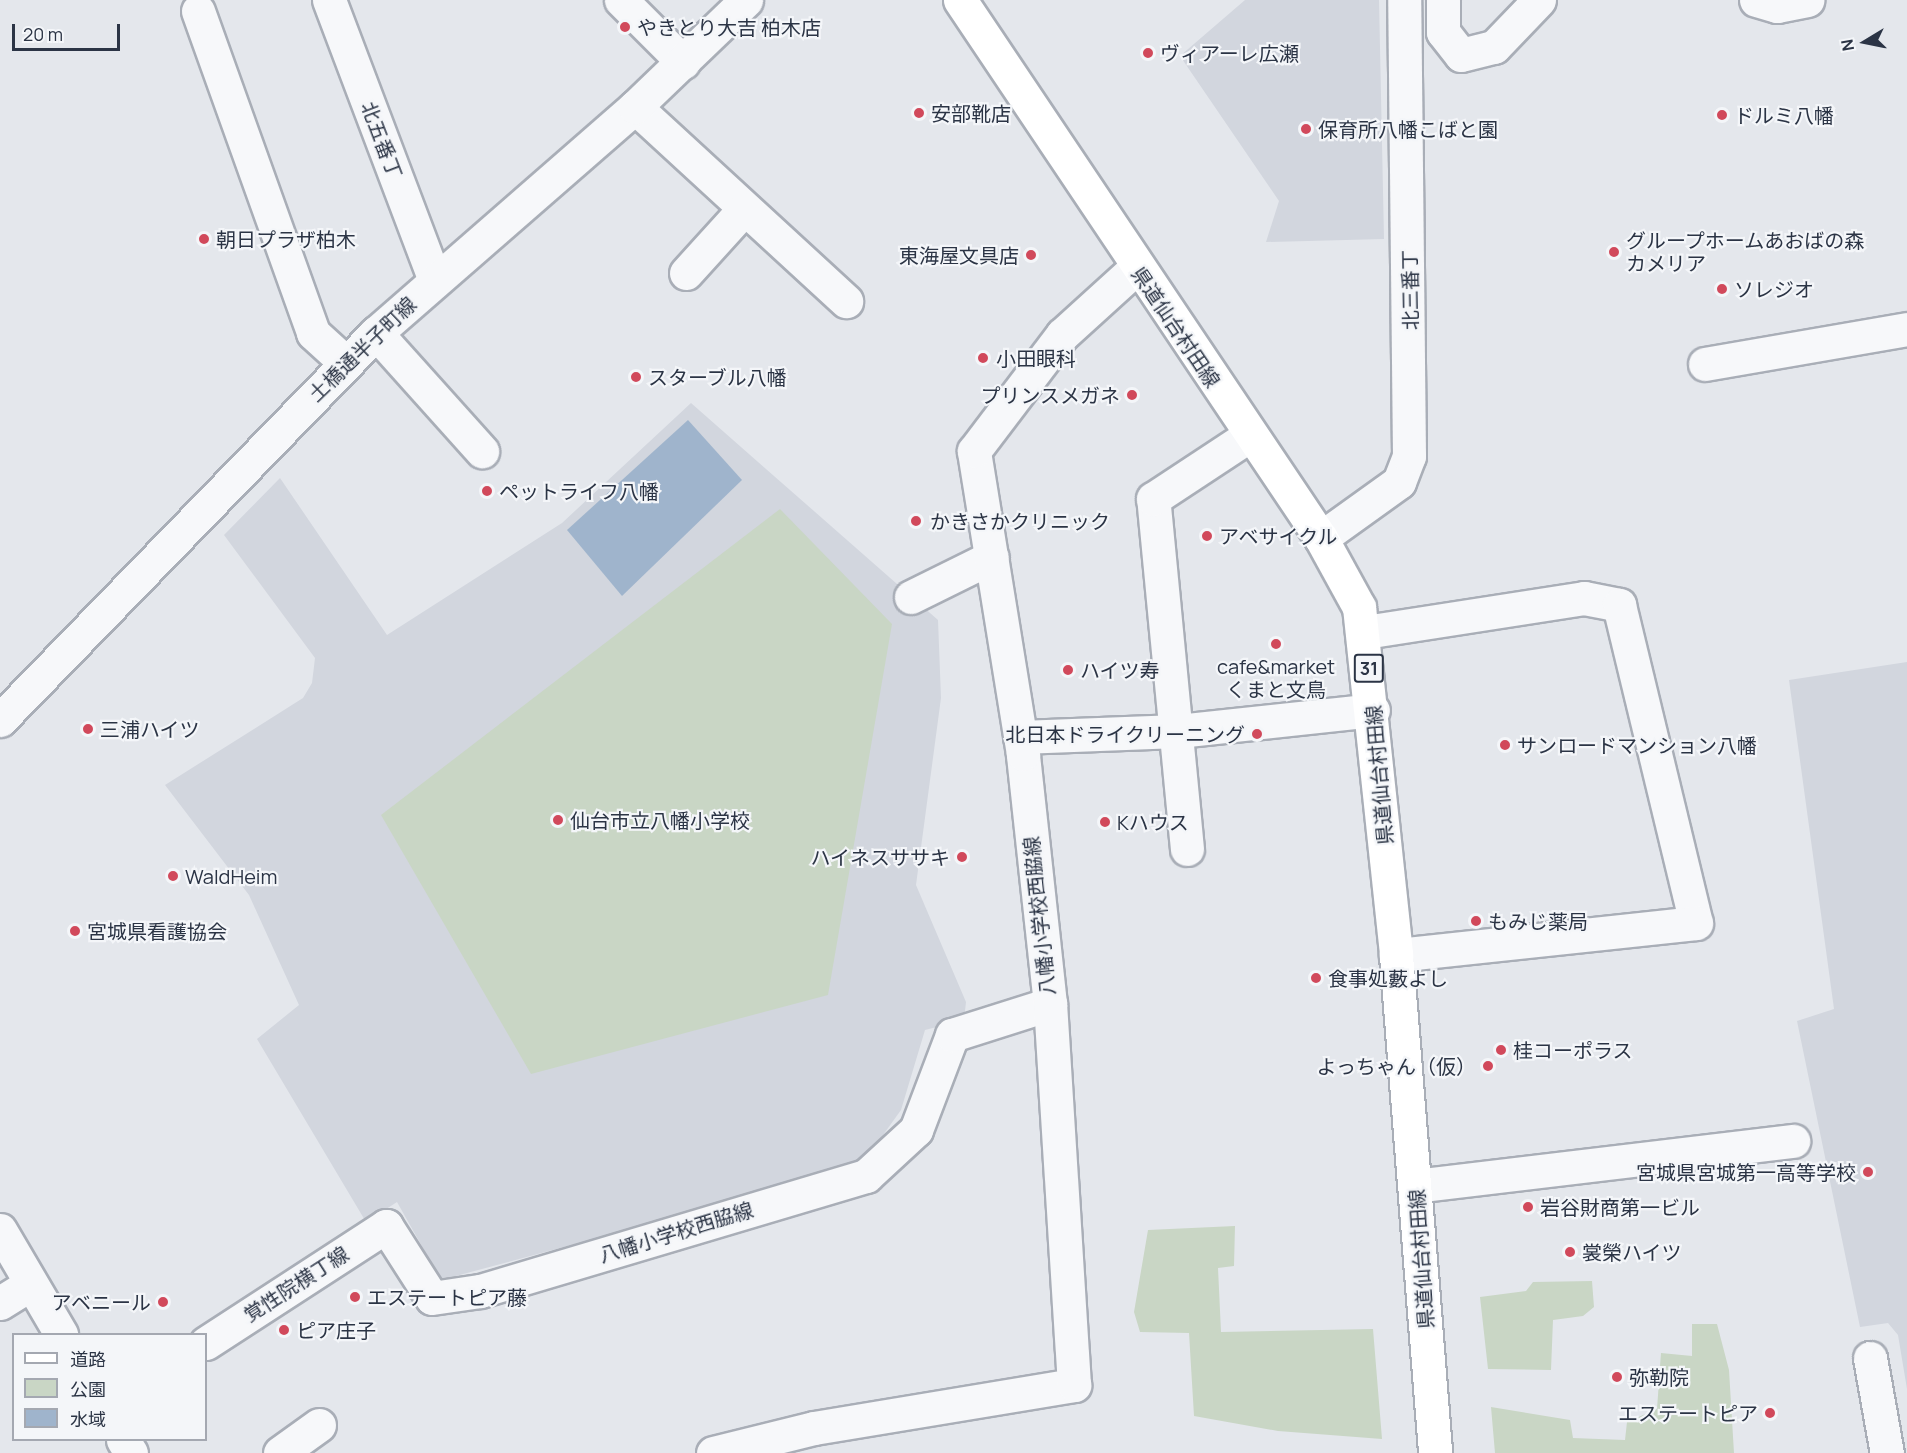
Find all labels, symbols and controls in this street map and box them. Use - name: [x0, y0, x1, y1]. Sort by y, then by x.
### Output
- scale bar: [15, 12, 123, 50]
- north arrow: [1835, 12, 1895, 72]
- place label: やきとり大吉 柏木店: [637, 15, 821, 39]
- marker: やきとり大吉 柏木店: [618, 20, 632, 34]
- text: 20 m: [23, 22, 63, 46]
- text: N: [1835, 38, 1859, 53]
- place label: ヴィアーレ広瀬: [1160, 41, 1299, 65]
- marker: ヴィアーレ広瀬: [1141, 46, 1155, 60]
- street label: 北五番丁: [356, 98, 408, 182]
- place label: 安部靴店: [931, 101, 1011, 125]
- place label: ドルミ八幡: [1734, 103, 1834, 127]
- marker: 安部靴店: [912, 106, 926, 120]
- marker: ドルミ八幡: [1715, 108, 1729, 122]
- place label: 保育所八幡こばと園: [1318, 117, 1498, 141]
- marker: 保育所八幡こばと園: [1299, 122, 1313, 136]
- place label: 朝日プラザ柏木: [216, 227, 356, 251]
- place label: グループホームあおばの森 カメリア: [1626, 228, 1866, 275]
- marker: 朝日プラザ柏木: [197, 232, 211, 246]
- place label: 東海屋文具店: [899, 243, 1019, 267]
- marker: グループホームあおばの森 カメリア: [1607, 245, 1621, 259]
- marker: 東海屋文具店: [1024, 248, 1038, 262]
- street label: 北三番丁: [1397, 250, 1423, 330]
- street label: 県道仙台村田線: [1127, 262, 1225, 392]
- place label: ソレジオ: [1734, 277, 1814, 301]
- marker: ソレジオ: [1715, 282, 1729, 296]
- street label: 土橋通半子町線: [303, 292, 421, 406]
- place label: 小田眼科: [996, 346, 1076, 370]
- marker: 小田眼科: [974, 349, 992, 367]
- place label: スターブル八幡: [648, 365, 788, 389]
- marker: スターブル八幡: [629, 370, 643, 384]
- place label: プリンスメガネ: [980, 383, 1120, 407]
- marker: プリンスメガネ: [1125, 388, 1139, 402]
- place label: ペットライフ八幡: [499, 479, 659, 503]
- marker: ペットライフ八幡: [480, 484, 494, 498]
- place label: かきさかクリニック: [930, 509, 1110, 533]
- marker: かきさかクリニック: [907, 512, 925, 530]
- place label: アベサイクル: [1219, 524, 1339, 548]
- marker: アベサイクル: [1200, 529, 1214, 543]
- marker: cafe&market くまと文鳥: [1269, 637, 1283, 651]
- road number: 31: [1352, 653, 1386, 683]
- place label: cafe&market くまと文鳥: [1217, 654, 1335, 701]
- place label: ハイツ寿: [1080, 658, 1160, 682]
- marker: ハイツ寿: [1061, 663, 1075, 677]
- street label: 県道仙台村田線: [1361, 704, 1397, 846]
- place label: 三浦ハイツ: [100, 717, 200, 741]
- marker: 三浦ハイツ: [81, 722, 95, 736]
- place label: 北日本ドライクリーニング: [1005, 722, 1245, 746]
- marker: 北日本ドライクリーニング: [1250, 727, 1264, 741]
- place label: サンロードマンション八幡: [1517, 733, 1757, 757]
- marker: サンロードマンション八幡: [1498, 738, 1512, 752]
- place label: 仙台市立八幡小学校: [570, 808, 750, 832]
- place label: Kハウス: [1117, 810, 1189, 834]
- marker: 仙台市立八幡小学校: [551, 813, 565, 827]
- marker: Kハウス: [1098, 815, 1112, 829]
- street label: 八幡小学校西脇線: [1019, 835, 1059, 997]
- place label: ハイネスササキ: [810, 845, 950, 869]
- marker: ハイネスササキ: [955, 850, 969, 864]
- place label: WaldHeim: [185, 864, 277, 888]
- marker: WaldHeim: [166, 869, 180, 883]
- place label: もみじ薬局: [1488, 909, 1588, 933]
- marker: もみじ薬局: [1469, 914, 1483, 928]
- place label: 宮城県看護協会: [87, 919, 227, 943]
- marker: 宮城県看護協会: [68, 924, 82, 938]
- place label: 食事処藪よし: [1328, 966, 1448, 990]
- marker: 食事処藪よし: [1309, 971, 1323, 985]
- place label: 桂コーポラス: [1513, 1038, 1633, 1062]
- marker: 桂コーポラス: [1494, 1043, 1508, 1057]
- place label: よっちゃん（仮）: [1316, 1054, 1476, 1078]
- marker: よっちゃん（仮）: [1481, 1059, 1495, 1073]
- place label: 宮城県宮城第一高等学校: [1636, 1160, 1856, 1184]
- marker: 宮城県宮城第一高等学校: [1861, 1165, 1875, 1179]
- street label: 県道仙台村田線: [1404, 1188, 1438, 1330]
- place label: 岩谷財商第一ビル: [1540, 1195, 1700, 1219]
- street label: 八幡小学校西脇線: [596, 1197, 756, 1267]
- marker: 岩谷財商第一ビル: [1521, 1200, 1535, 1214]
- place label: 裳榮ハイツ: [1582, 1240, 1682, 1264]
- street label: 覚性院横丁線: [239, 1241, 353, 1327]
- marker: 裳榮ハイツ: [1563, 1245, 1577, 1259]
- place label: エステートピア藤: [367, 1285, 527, 1309]
- place label: アベニール: [51, 1290, 151, 1314]
- marker: エステートピア藤: [348, 1290, 362, 1304]
- marker: アベニール: [156, 1295, 170, 1309]
- place label: ピア庄子: [296, 1318, 376, 1342]
- marker: ピア庄子: [277, 1323, 291, 1337]
- legend: [12, 1333, 207, 1441]
- text: 道路: [70, 1347, 106, 1371]
- place label: 弥勒院: [1629, 1365, 1689, 1389]
- marker: 弥勒院: [1610, 1370, 1624, 1384]
- text: 公園: [70, 1377, 106, 1401]
- place label: エステートピア: [1618, 1401, 1758, 1425]
- marker: エステートピア: [1763, 1406, 1777, 1420]
- text: 水域: [70, 1407, 106, 1431]

